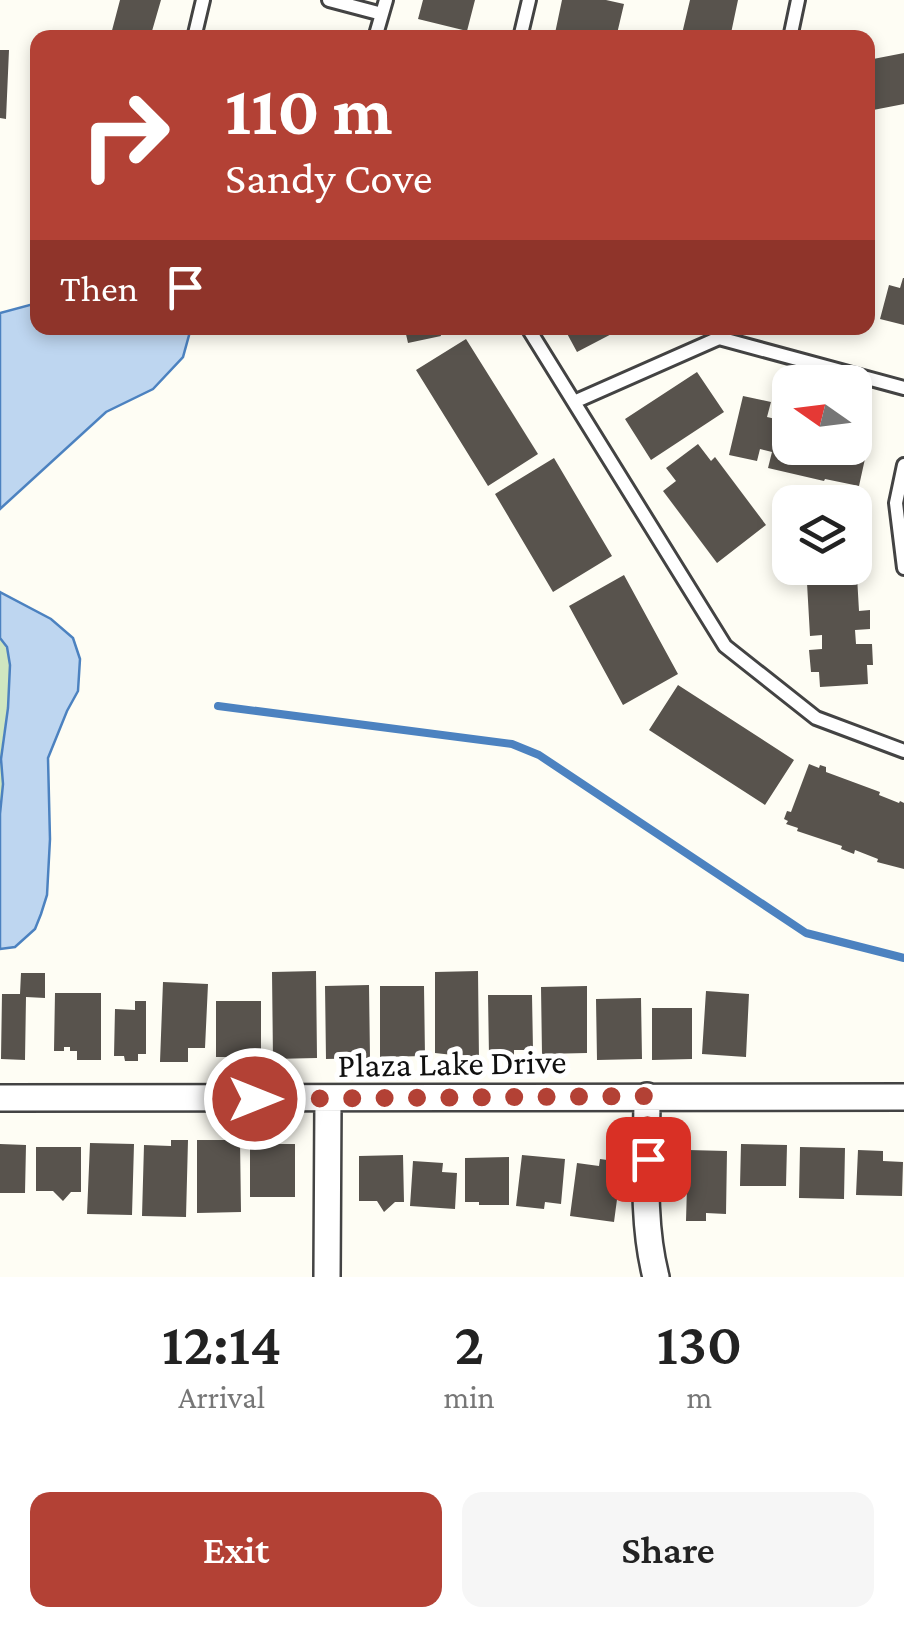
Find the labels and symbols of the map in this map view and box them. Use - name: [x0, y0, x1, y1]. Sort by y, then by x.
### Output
- north arrow: [772, 365, 872, 465]
- street label: Plaza Lake Drive: [337, 1042, 567, 1085]
- position arrow: [203, 1047, 307, 1151]
- pin: [606, 1117, 691, 1202]

